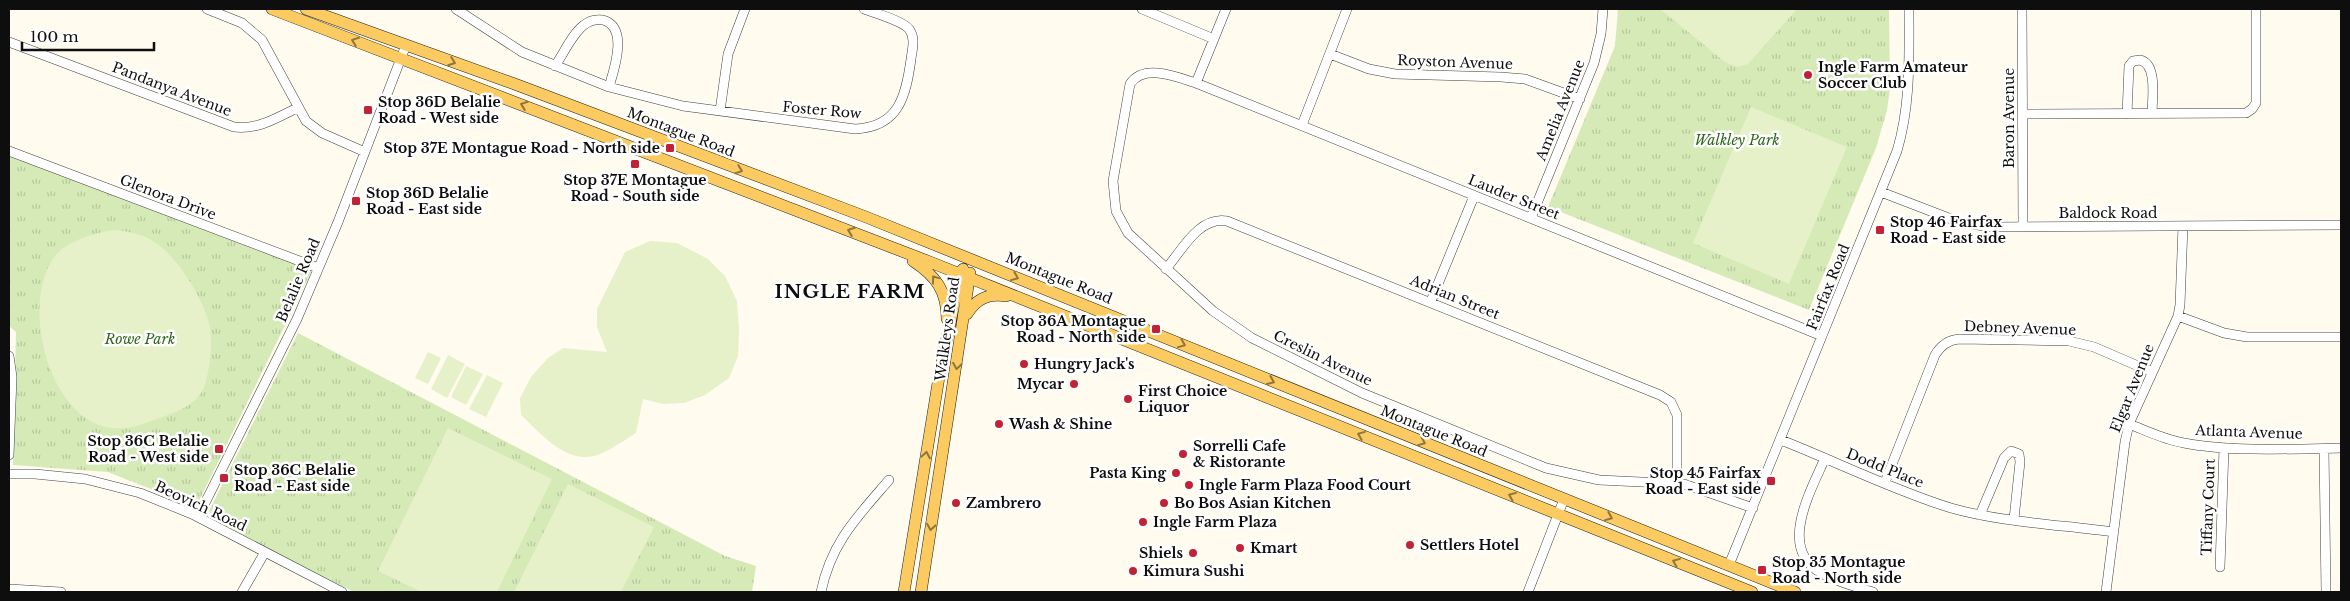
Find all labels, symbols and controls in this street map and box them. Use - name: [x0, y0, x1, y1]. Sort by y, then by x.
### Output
- scale bar: [22, 20, 155, 52]
- text: 100 m: [30, 27, 79, 46]
- one-way arrow: [352, 37, 360, 47]
- street label: Royston Avenue: [1397, 51, 1513, 73]
- one-way arrow: [447, 56, 456, 66]
- street label: Amelia Avenue: [1531, 57, 1588, 164]
- street label: Pandanya Avenue: [110, 58, 234, 120]
- place label: Ingle Farm Amateur Soccer Club: [1818, 58, 1968, 92]
- street label: Baron Avenue: [2000, 68, 2018, 168]
- marker: Ingle Farm Amateur Soccer Club: [1802, 69, 1814, 81]
- place label: Stop 36D Belalie Road - West side: [378, 93, 501, 127]
- street label: Foster Row: [782, 98, 863, 122]
- one-way arrow: [520, 101, 529, 111]
- street label: Montague Road: [625, 103, 738, 161]
- marker: Stop 36D Belalie Road - West side: [362, 104, 374, 116]
- park label: Walkley Park: [1695, 131, 1779, 149]
- place label: Stop 37E Montague Road - North side: [384, 139, 660, 157]
- marker: Stop 37E Montague Road - North side: [664, 142, 676, 154]
- marker: Stop 37E Montague Road - South side: [629, 158, 641, 170]
- one-way arrow: [734, 163, 743, 174]
- street label: Glenora Drive: [117, 170, 219, 224]
- street label: Lauder Street: [1466, 170, 1563, 224]
- place label: Stop 37E Montague Road - South side: [563, 171, 707, 205]
- place label: Stop 36D Belalie Road - East side: [366, 184, 489, 218]
- marker: Stop 36D Belalie Road - East side: [350, 195, 362, 207]
- street label: Baldock Road: [2059, 204, 2158, 222]
- place label: Stop 46 Fairfax Road - East side: [1890, 213, 2006, 247]
- marker: Stop 46 Fairfax Road - East side: [1874, 224, 1886, 236]
- one-way arrow: [847, 227, 856, 237]
- street label: Belalie Road: [272, 235, 324, 325]
- street label: Fairfax Road: [1803, 241, 1854, 333]
- street label: Montague Road: [1003, 248, 1116, 308]
- street label: Adrian Street: [1407, 270, 1503, 323]
- one-way arrow: [1010, 271, 1018, 281]
- street label: Walkleys Road: [931, 275, 963, 383]
- one-way arrow: [933, 276, 941, 285]
- district label: INGLE FARM: [775, 280, 925, 303]
- place label: Stop 36A Montague Road - North side: [1001, 312, 1146, 346]
- street label: Debney Avenue: [1964, 317, 2076, 339]
- marker: Stop 36A Montague Road - North side: [1150, 323, 1162, 335]
- street label: Creslin Avenue: [1271, 326, 1375, 390]
- park label: Rowe Park: [104, 330, 175, 348]
- one-way arrow: [1177, 338, 1185, 348]
- street label: Elgar Avenue: [2106, 341, 2158, 435]
- place label: Hungry Jack's: [1034, 355, 1135, 373]
- marker: Hungry Jack's: [1018, 358, 1030, 370]
- one-way arrow: [952, 362, 962, 371]
- one-way arrow: [1266, 374, 1275, 385]
- place label: Mycar: [1017, 375, 1064, 393]
- marker: Mycar: [1068, 378, 1080, 390]
- place label: First Choice Liquor: [1138, 382, 1227, 416]
- marker: First Choice Liquor: [1122, 393, 1134, 405]
- street label: Montague Road: [1378, 401, 1491, 461]
- place label: Wash & Shine: [1008, 415, 1112, 433]
- marker: Wash & Shine: [993, 418, 1005, 430]
- street label: Atlanta Avenue: [2194, 421, 2303, 443]
- one-way arrow: [1357, 431, 1366, 442]
- place label: Stop 36C Belalie Road - West side: [88, 432, 209, 466]
- one-way arrow: [1417, 436, 1425, 446]
- place label: Sorrelli Cafe & Ristorante: [1193, 437, 1286, 471]
- marker: Stop 36C Belalie Road - West side: [213, 443, 225, 455]
- street label: Dodd Place: [1844, 444, 1926, 492]
- marker: Sorrelli Cafe & Ristorante: [1177, 448, 1189, 460]
- one-way arrow: [921, 451, 931, 459]
- street label: Tiffany Court: [2197, 457, 2219, 556]
- place label: Stop 36C Belalie Road - East side: [234, 461, 355, 495]
- place label: Pasta King: [1089, 464, 1166, 482]
- place label: Stop 45 Fairfax Road - East side: [1645, 464, 1762, 498]
- marker: Pasta King: [1170, 467, 1182, 479]
- marker: Stop 36C Belalie Road - East side: [218, 472, 230, 484]
- marker: Stop 45 Fairfax Road - East side: [1765, 475, 1777, 487]
- place label: Ingle Farm Plaza Food Court: [1199, 476, 1412, 494]
- street label: Beovich Road: [152, 477, 250, 535]
- marker: Ingle Farm Plaza Food Court: [1183, 479, 1195, 491]
- one-way arrow: [1508, 492, 1517, 502]
- place label: Zambrero: [966, 494, 1041, 512]
- place label: Bo Bos Asian Kitchen: [1174, 494, 1331, 512]
- marker: Zambrero: [950, 497, 962, 509]
- marker: Bo Bos Asian Kitchen: [1158, 497, 1170, 509]
- one-way arrow: [1604, 511, 1613, 521]
- place label: Ingle Farm Plaza: [1153, 513, 1277, 531]
- marker: Ingle Farm Plaza: [1137, 516, 1149, 528]
- one-way arrow: [927, 523, 937, 531]
- place label: Settlers Hotel: [1420, 536, 1519, 554]
- place label: Kmart: [1250, 539, 1298, 557]
- marker: Settlers Hotel: [1404, 539, 1416, 551]
- marker: Kmart: [1234, 542, 1246, 554]
- place label: Shiels: [1139, 544, 1183, 562]
- marker: Shiels: [1187, 547, 1199, 559]
- place label: Stop 35 Montague Road - North side: [1772, 553, 1905, 587]
- one-way arrow: [1673, 557, 1681, 567]
- place label: Kimura Sushi: [1143, 562, 1244, 580]
- marker: Stop 35 Montague Road - North side: [1756, 564, 1768, 576]
- marker: Kimura Sushi: [1127, 565, 1139, 577]

